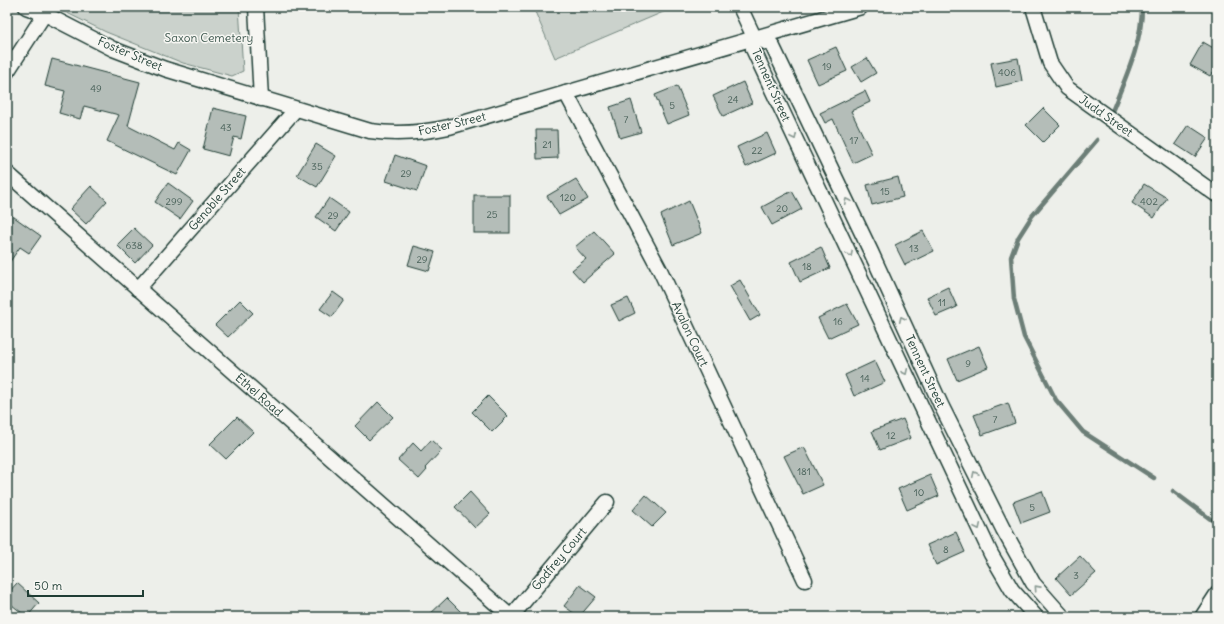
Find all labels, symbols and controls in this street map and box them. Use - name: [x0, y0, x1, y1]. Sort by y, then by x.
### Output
- park label: Saxon Cemetery: [165, 30, 253, 45]
- street label: Foster Street: [96, 33, 165, 74]
- street label: Tennent Street: [749, 46, 794, 123]
- house number: 19: [822, 60, 832, 73]
- house number: 406: [998, 66, 1016, 79]
- house number: 49: [90, 82, 102, 95]
- street label: Judd Street: [1077, 92, 1136, 140]
- house number: 24: [727, 93, 739, 106]
- house number: 5: [669, 99, 675, 112]
- street label: Foster Street: [417, 108, 487, 139]
- house number: 7: [624, 113, 629, 126]
- house number: 43: [220, 121, 232, 134]
- one-way arrow: [789, 132, 797, 140]
- house number: 17: [850, 134, 859, 147]
- house number: 21: [542, 138, 552, 151]
- house number: 22: [752, 144, 763, 157]
- house number: 35: [311, 160, 323, 173]
- street label: Genoble Street: [185, 164, 248, 234]
- house number: 29: [400, 167, 412, 180]
- house number: 15: [880, 185, 890, 198]
- house number: 120: [560, 191, 576, 204]
- house number: 299: [166, 195, 183, 208]
- house number: 402: [1140, 195, 1158, 208]
- one-way arrow: [844, 197, 852, 205]
- house number: 20: [776, 202, 788, 215]
- house number: 25: [486, 208, 498, 221]
- house number: 29: [327, 209, 339, 222]
- house number: 638: [125, 239, 143, 252]
- house number: 13: [909, 242, 919, 255]
- one-way arrow: [845, 250, 853, 258]
- house number: 29: [416, 253, 428, 266]
- house number: 18: [802, 260, 812, 273]
- house number: 11: [938, 296, 946, 309]
- street label: Avalon Court: [669, 299, 712, 369]
- house number: 16: [833, 315, 843, 328]
- one-way arrow: [899, 315, 907, 323]
- street label: Tennent Street: [902, 332, 949, 409]
- house number: 9: [965, 357, 971, 370]
- one-way arrow: [900, 367, 908, 375]
- street label: Ethel Road: [233, 370, 286, 419]
- house number: 14: [860, 372, 870, 385]
- house number: 7: [993, 413, 998, 426]
- house number: 12: [886, 429, 896, 442]
- house number: 181: [797, 465, 811, 478]
- one-way arrow: [973, 471, 980, 478]
- house number: 10: [914, 486, 924, 499]
- house number: 5: [1029, 501, 1035, 514]
- one-way arrow: [973, 523, 981, 531]
- street label: Godfrey Court: [528, 524, 589, 593]
- house number: 8: [943, 543, 949, 556]
- house number: 3: [1073, 569, 1079, 582]
- scale bar: [28, 572, 143, 598]
- text: 50 m: [34, 578, 63, 593]
- one-way arrow: [1035, 585, 1042, 593]

